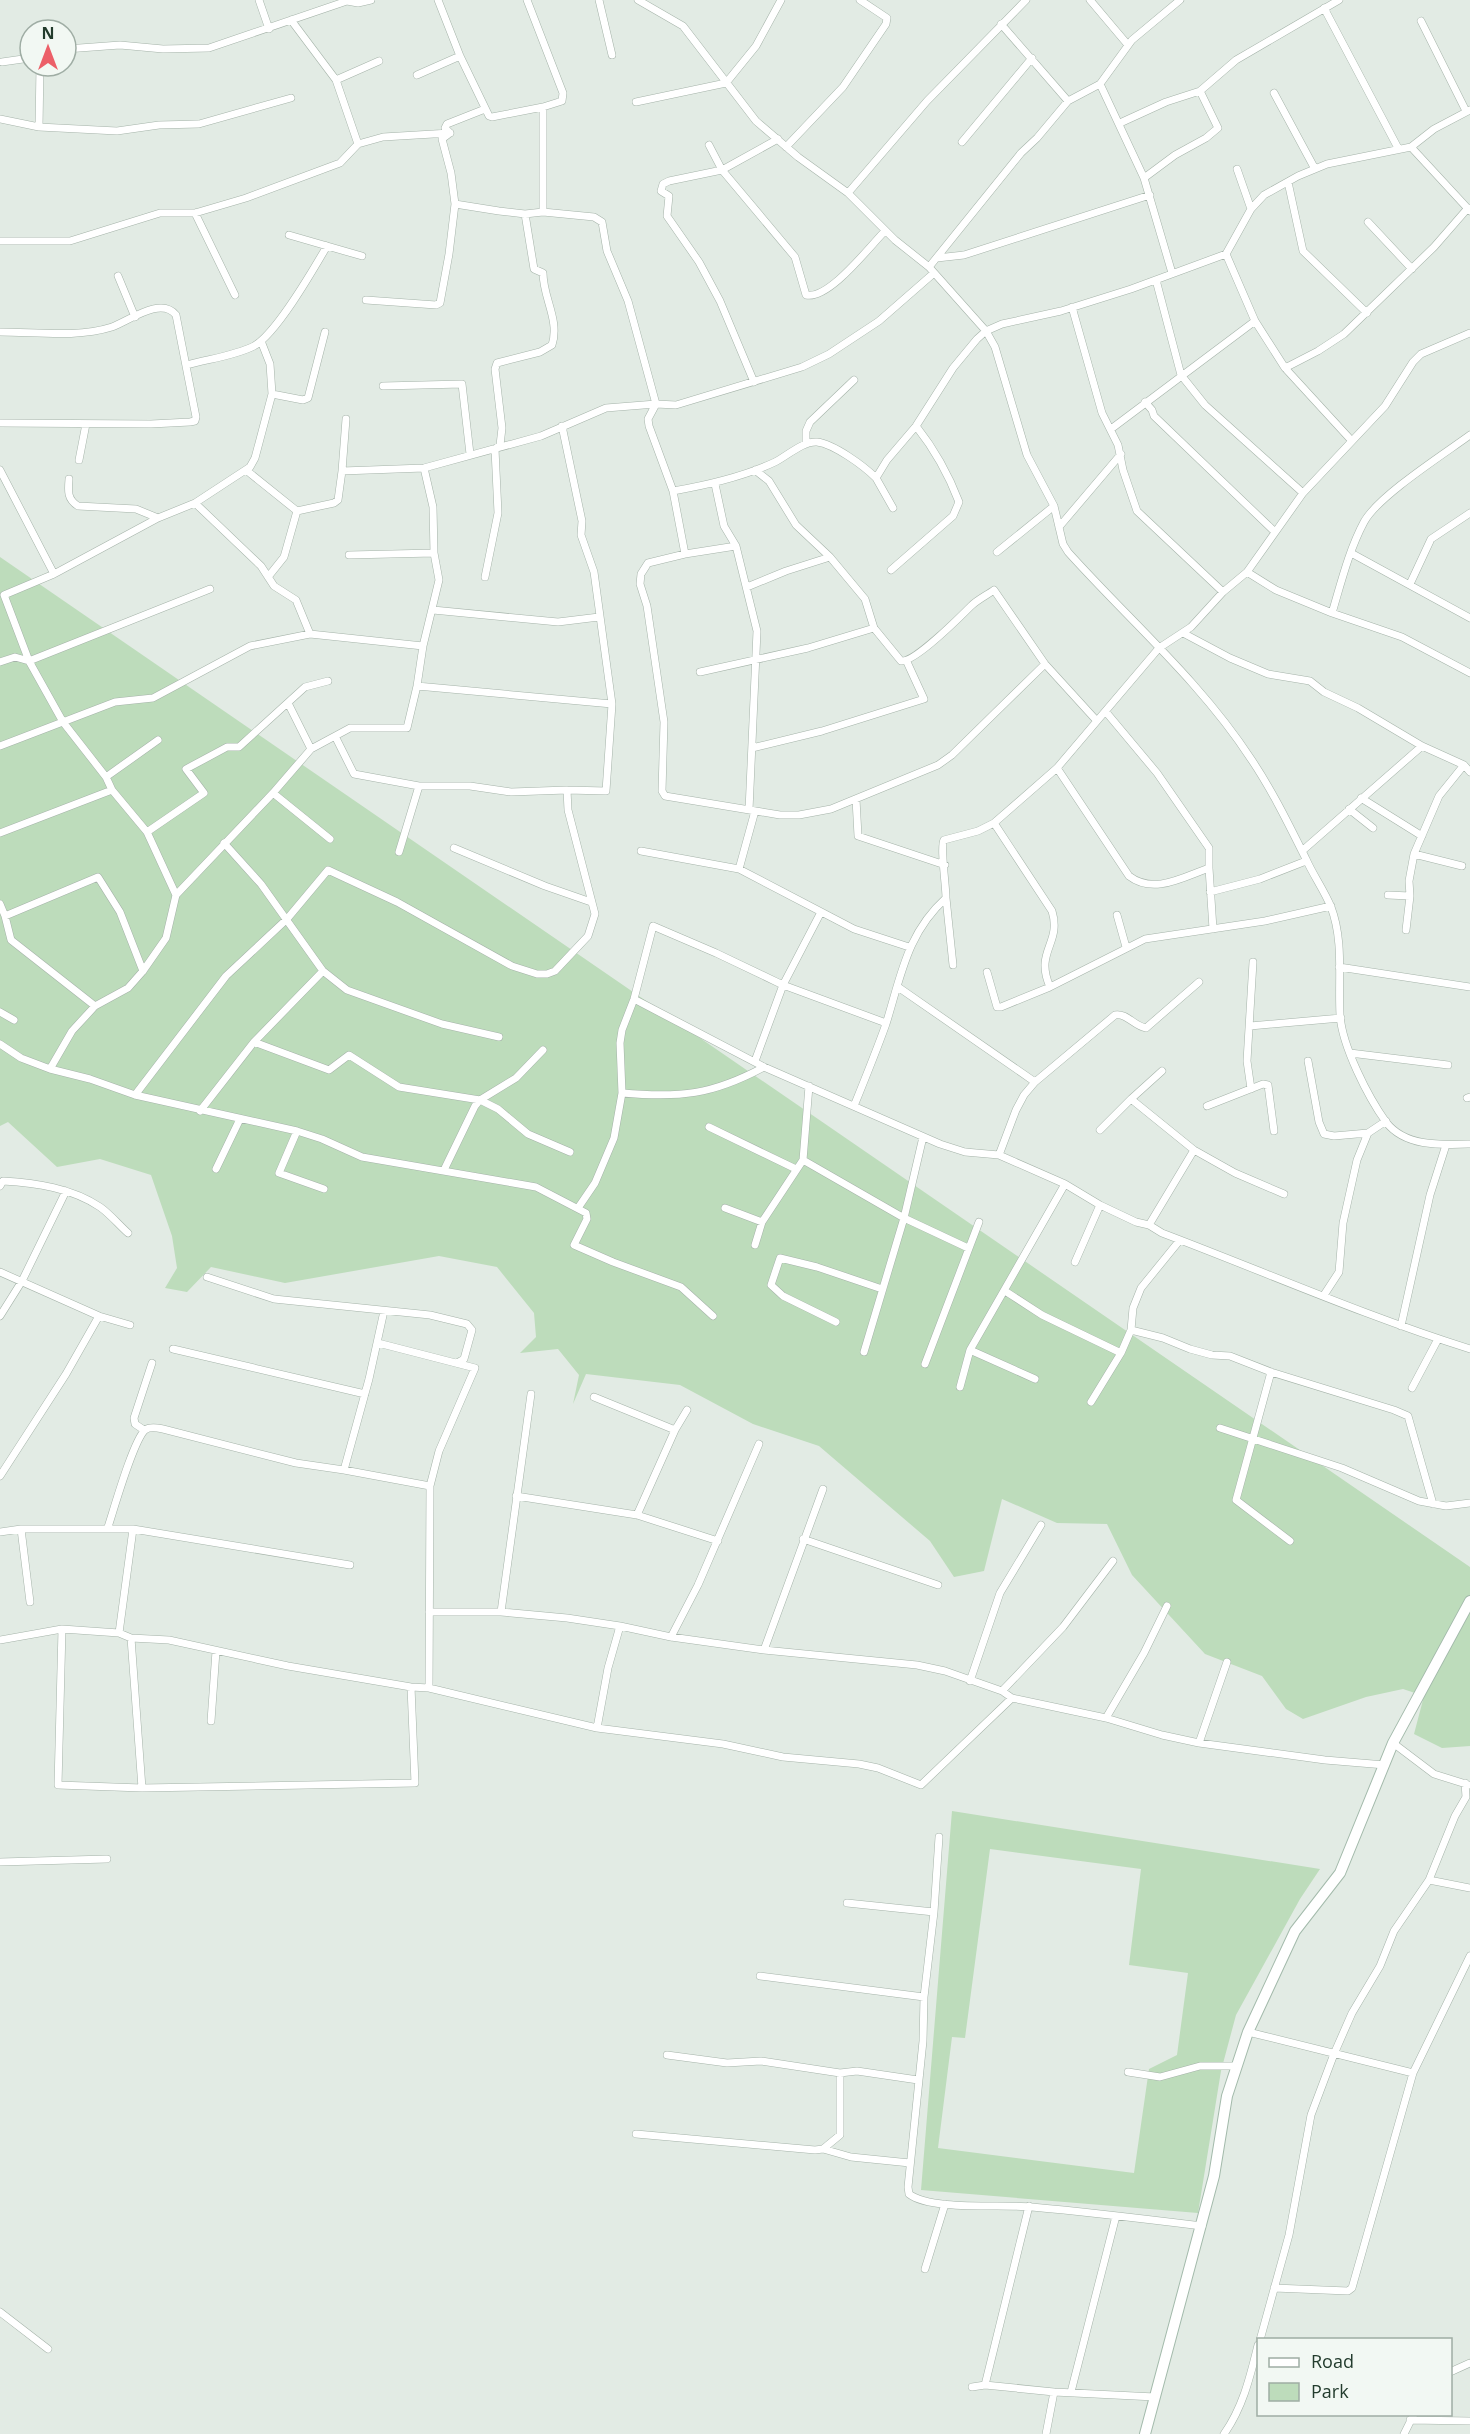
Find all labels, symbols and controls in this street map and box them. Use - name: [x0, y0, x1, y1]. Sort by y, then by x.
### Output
- north arrow: [18, 18, 78, 78]
- text: N: [41, 22, 55, 44]
- legend: [1257, 2338, 1452, 2416]
- text: Road: [1311, 2349, 1354, 2373]
- text: Park: [1311, 2379, 1349, 2403]

